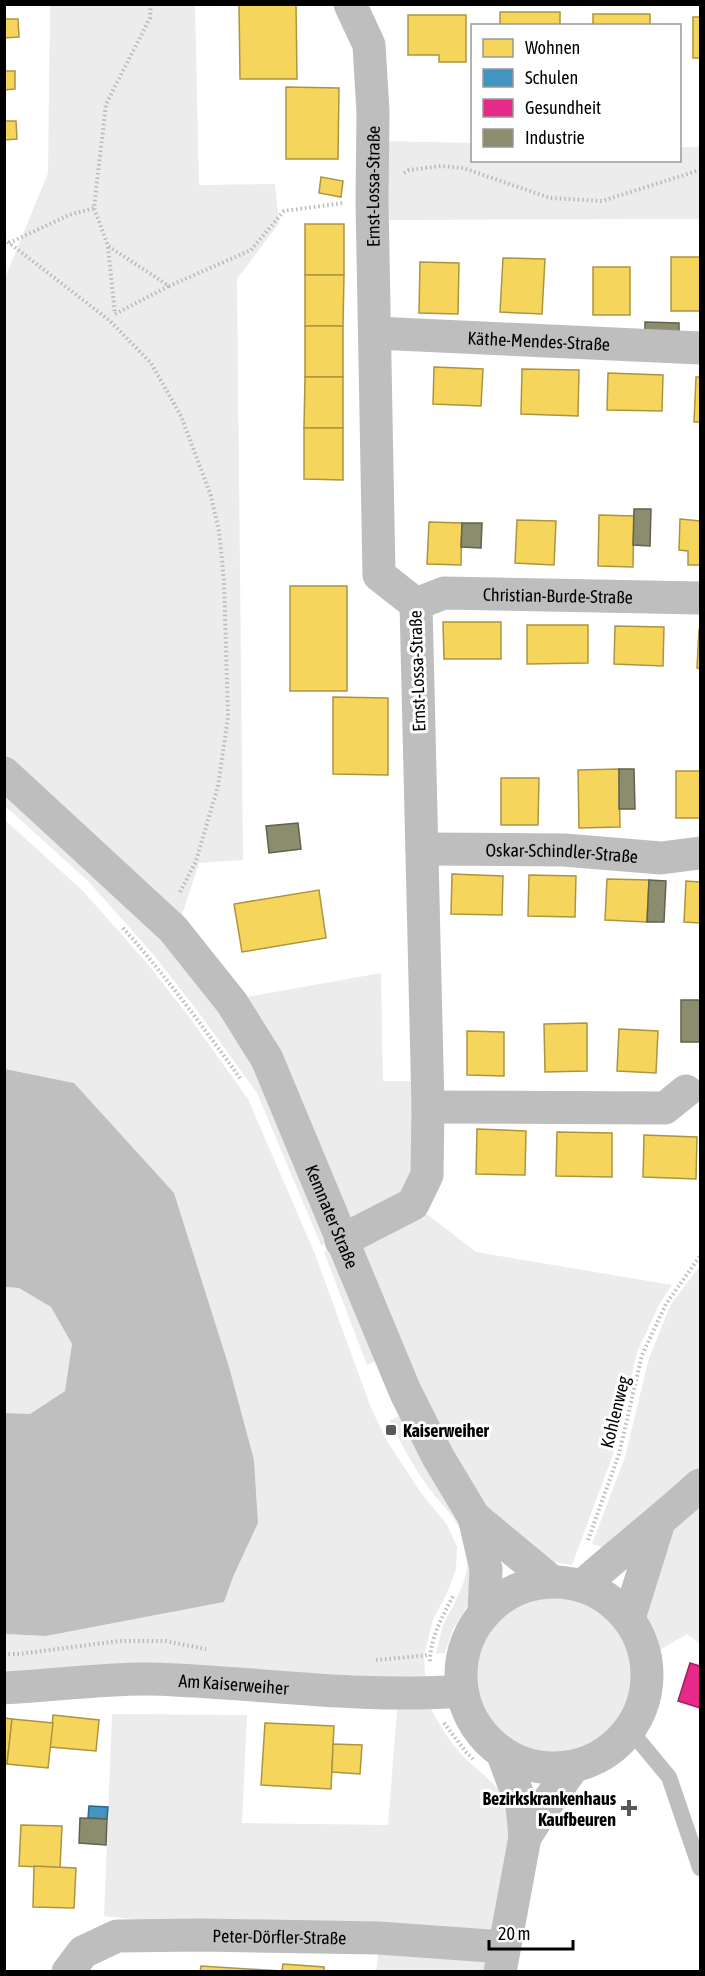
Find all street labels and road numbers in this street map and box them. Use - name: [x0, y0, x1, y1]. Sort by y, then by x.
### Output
- street label: Ernst-Lossa-Straße: [361, 126, 383, 247]
- street label: Käthe-Mendes-Straße: [467, 327, 611, 354]
- street label: Christian-Burde-Straße: [483, 583, 633, 607]
- street label: Ernst-Lossa-Straße: [404, 610, 430, 732]
- street label: Oskar-Schindler-Straße: [486, 839, 639, 867]
- street label: Kemnater Straße: [301, 1161, 363, 1271]
- street label: Kohlenweg: [596, 1373, 634, 1450]
- street label: Am Kaiserweiher: [178, 1670, 290, 1698]
- street label: Peter-Dörfler-Straße: [212, 1925, 346, 1948]

